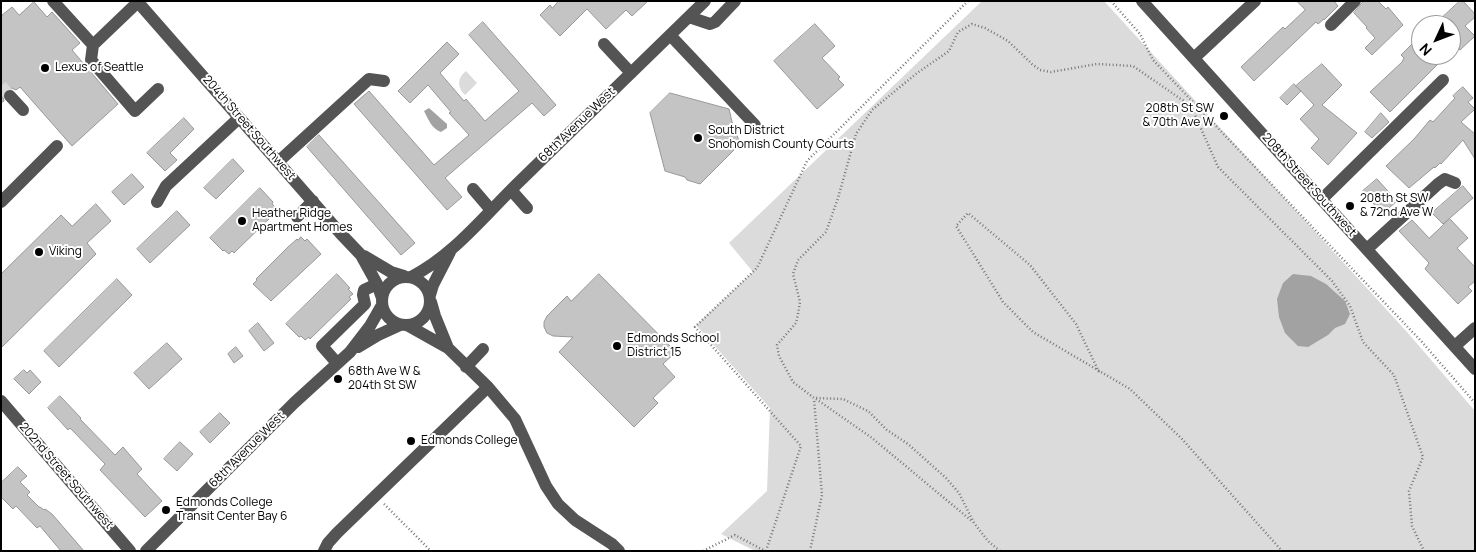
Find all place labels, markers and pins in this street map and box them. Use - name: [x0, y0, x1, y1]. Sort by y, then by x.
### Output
- place label: Lexus of Seattle: [55, 61, 143, 75]
- marker: Lexus of Seattle: [39, 62, 51, 74]
- place label: 208th St SW & 70th Ave W: [1142, 102, 1214, 130]
- marker: 208th St SW & 70th Ave W: [1218, 110, 1230, 122]
- place label: South District Snohomish County Courts: [708, 124, 854, 152]
- marker: South District Snohomish County Courts: [692, 132, 704, 144]
- place label: 208th St SW & 72nd Ave W: [1360, 192, 1433, 220]
- marker: 208th St SW & 72nd Ave W: [1344, 200, 1356, 212]
- place label: Heather Ridge Apartment Homes: [252, 207, 353, 235]
- marker: Heather Ridge Apartment Homes: [236, 215, 248, 227]
- place label: Viking: [49, 245, 82, 259]
- marker: Viking: [33, 246, 45, 258]
- place label: Edmonds School District 15: [627, 332, 719, 360]
- marker: Edmonds School District 15: [611, 340, 623, 352]
- place label: 68th Ave W & 204th St SW: [348, 365, 421, 393]
- marker: 68th Ave W & 204th St SW: [332, 373, 344, 385]
- place label: Edmonds College: [421, 434, 518, 448]
- marker: Edmonds College: [405, 435, 417, 447]
- place label: Edmonds College Transit Center Bay 6: [176, 496, 287, 524]
- marker: Edmonds College Transit Center Bay 6: [160, 504, 172, 516]

